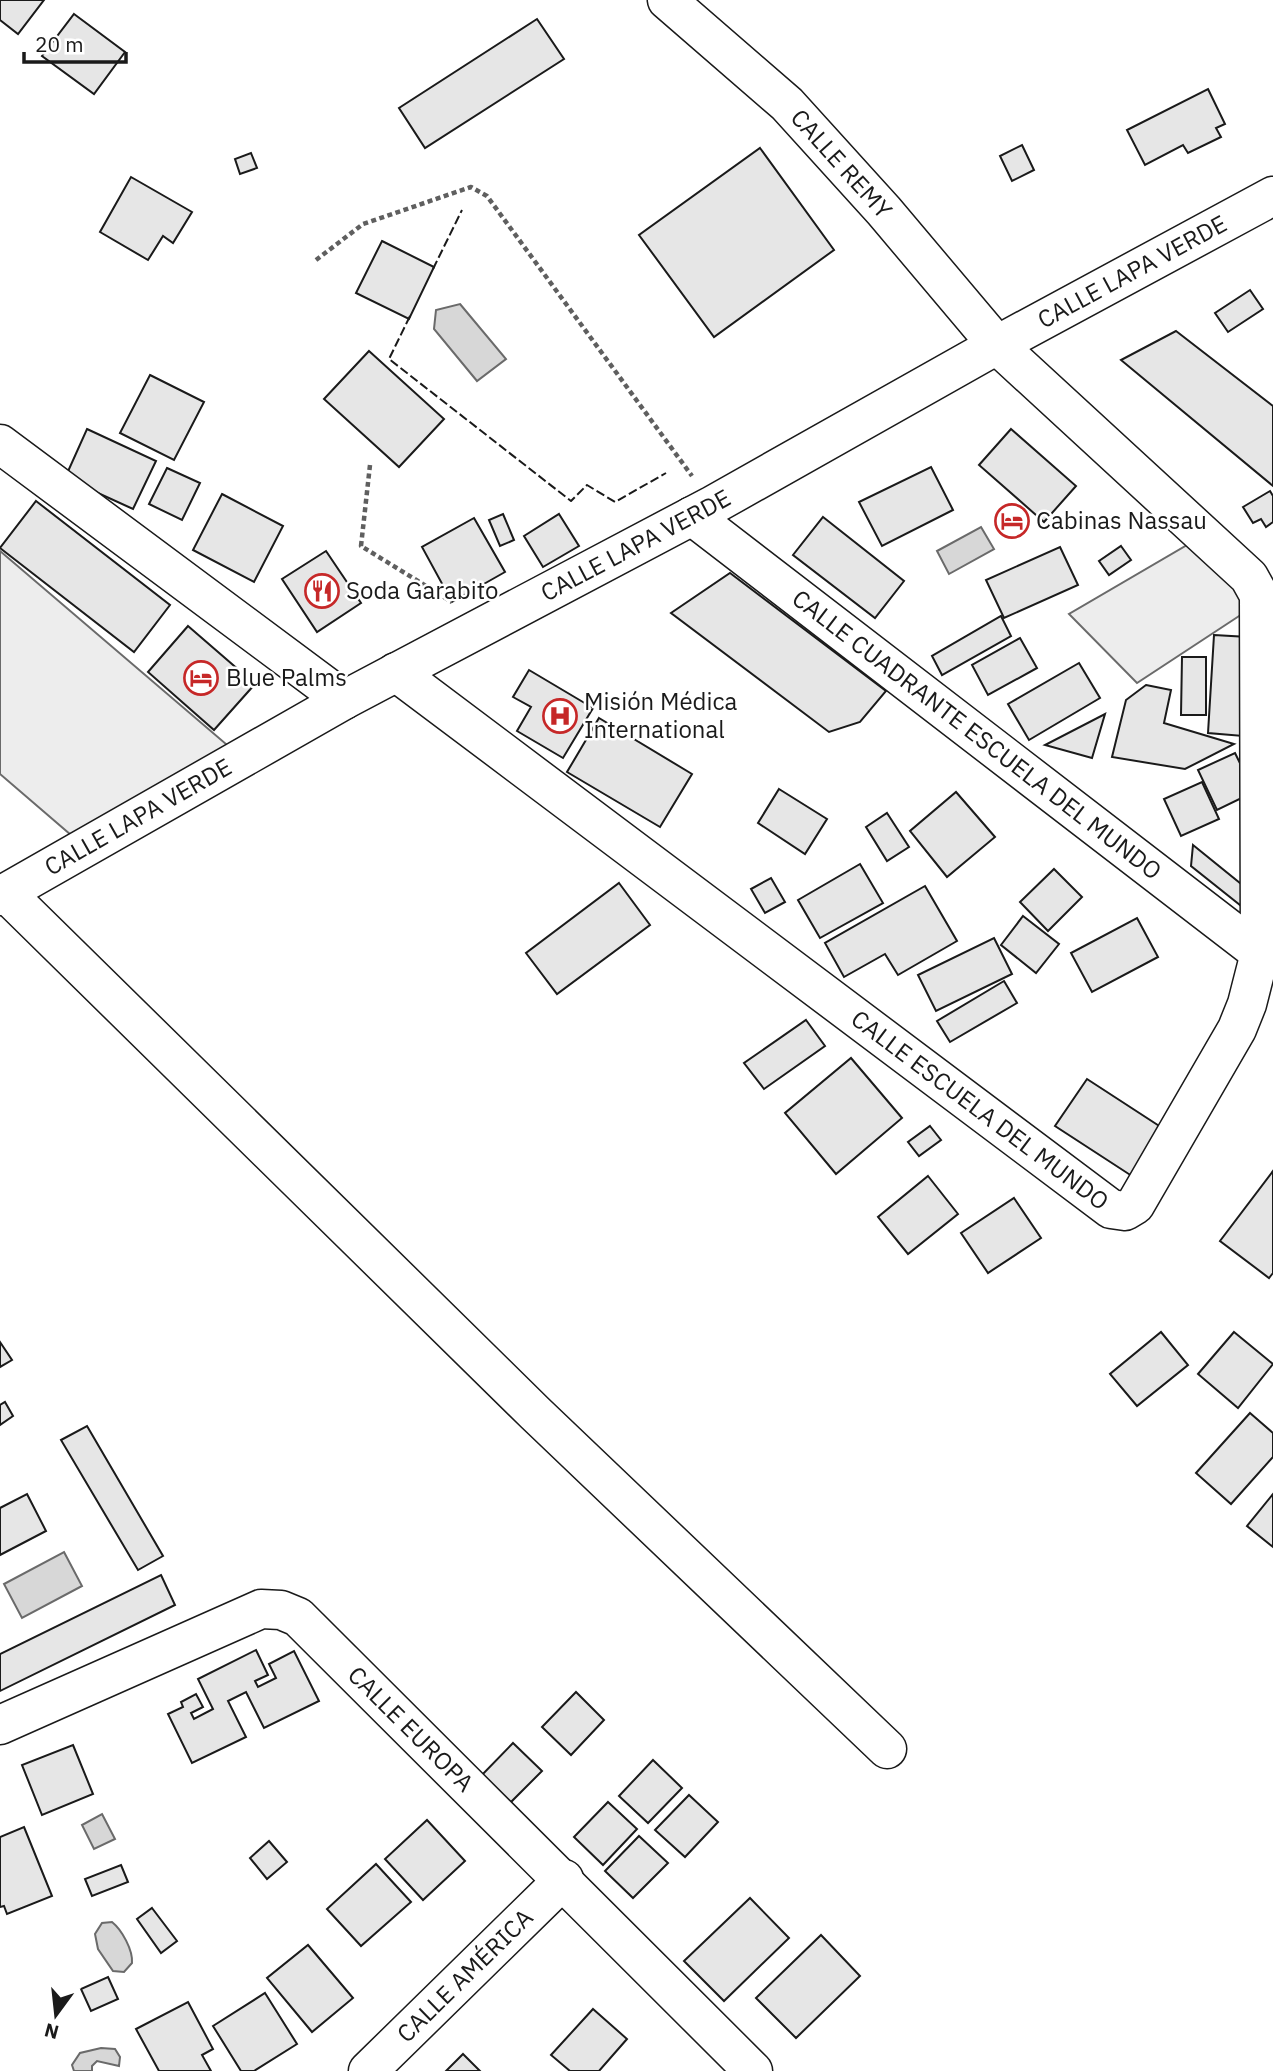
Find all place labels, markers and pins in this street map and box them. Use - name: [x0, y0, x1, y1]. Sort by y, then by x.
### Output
- hotel icon: Cabinas Nassau: [993, 502, 1031, 540]
- place label: Cabinas Nassau: [1036, 504, 1207, 536]
- restaurant icon: Soda Garabito: [303, 572, 341, 610]
- place label: Soda Garabito: [346, 574, 499, 606]
- hotel icon: Blue Palms: [182, 659, 220, 697]
- place label: Blue Palms: [226, 661, 347, 693]
- place label: Misión Médica International: [584, 685, 738, 745]
- hospital icon: Misión Médica International: [541, 697, 579, 735]

